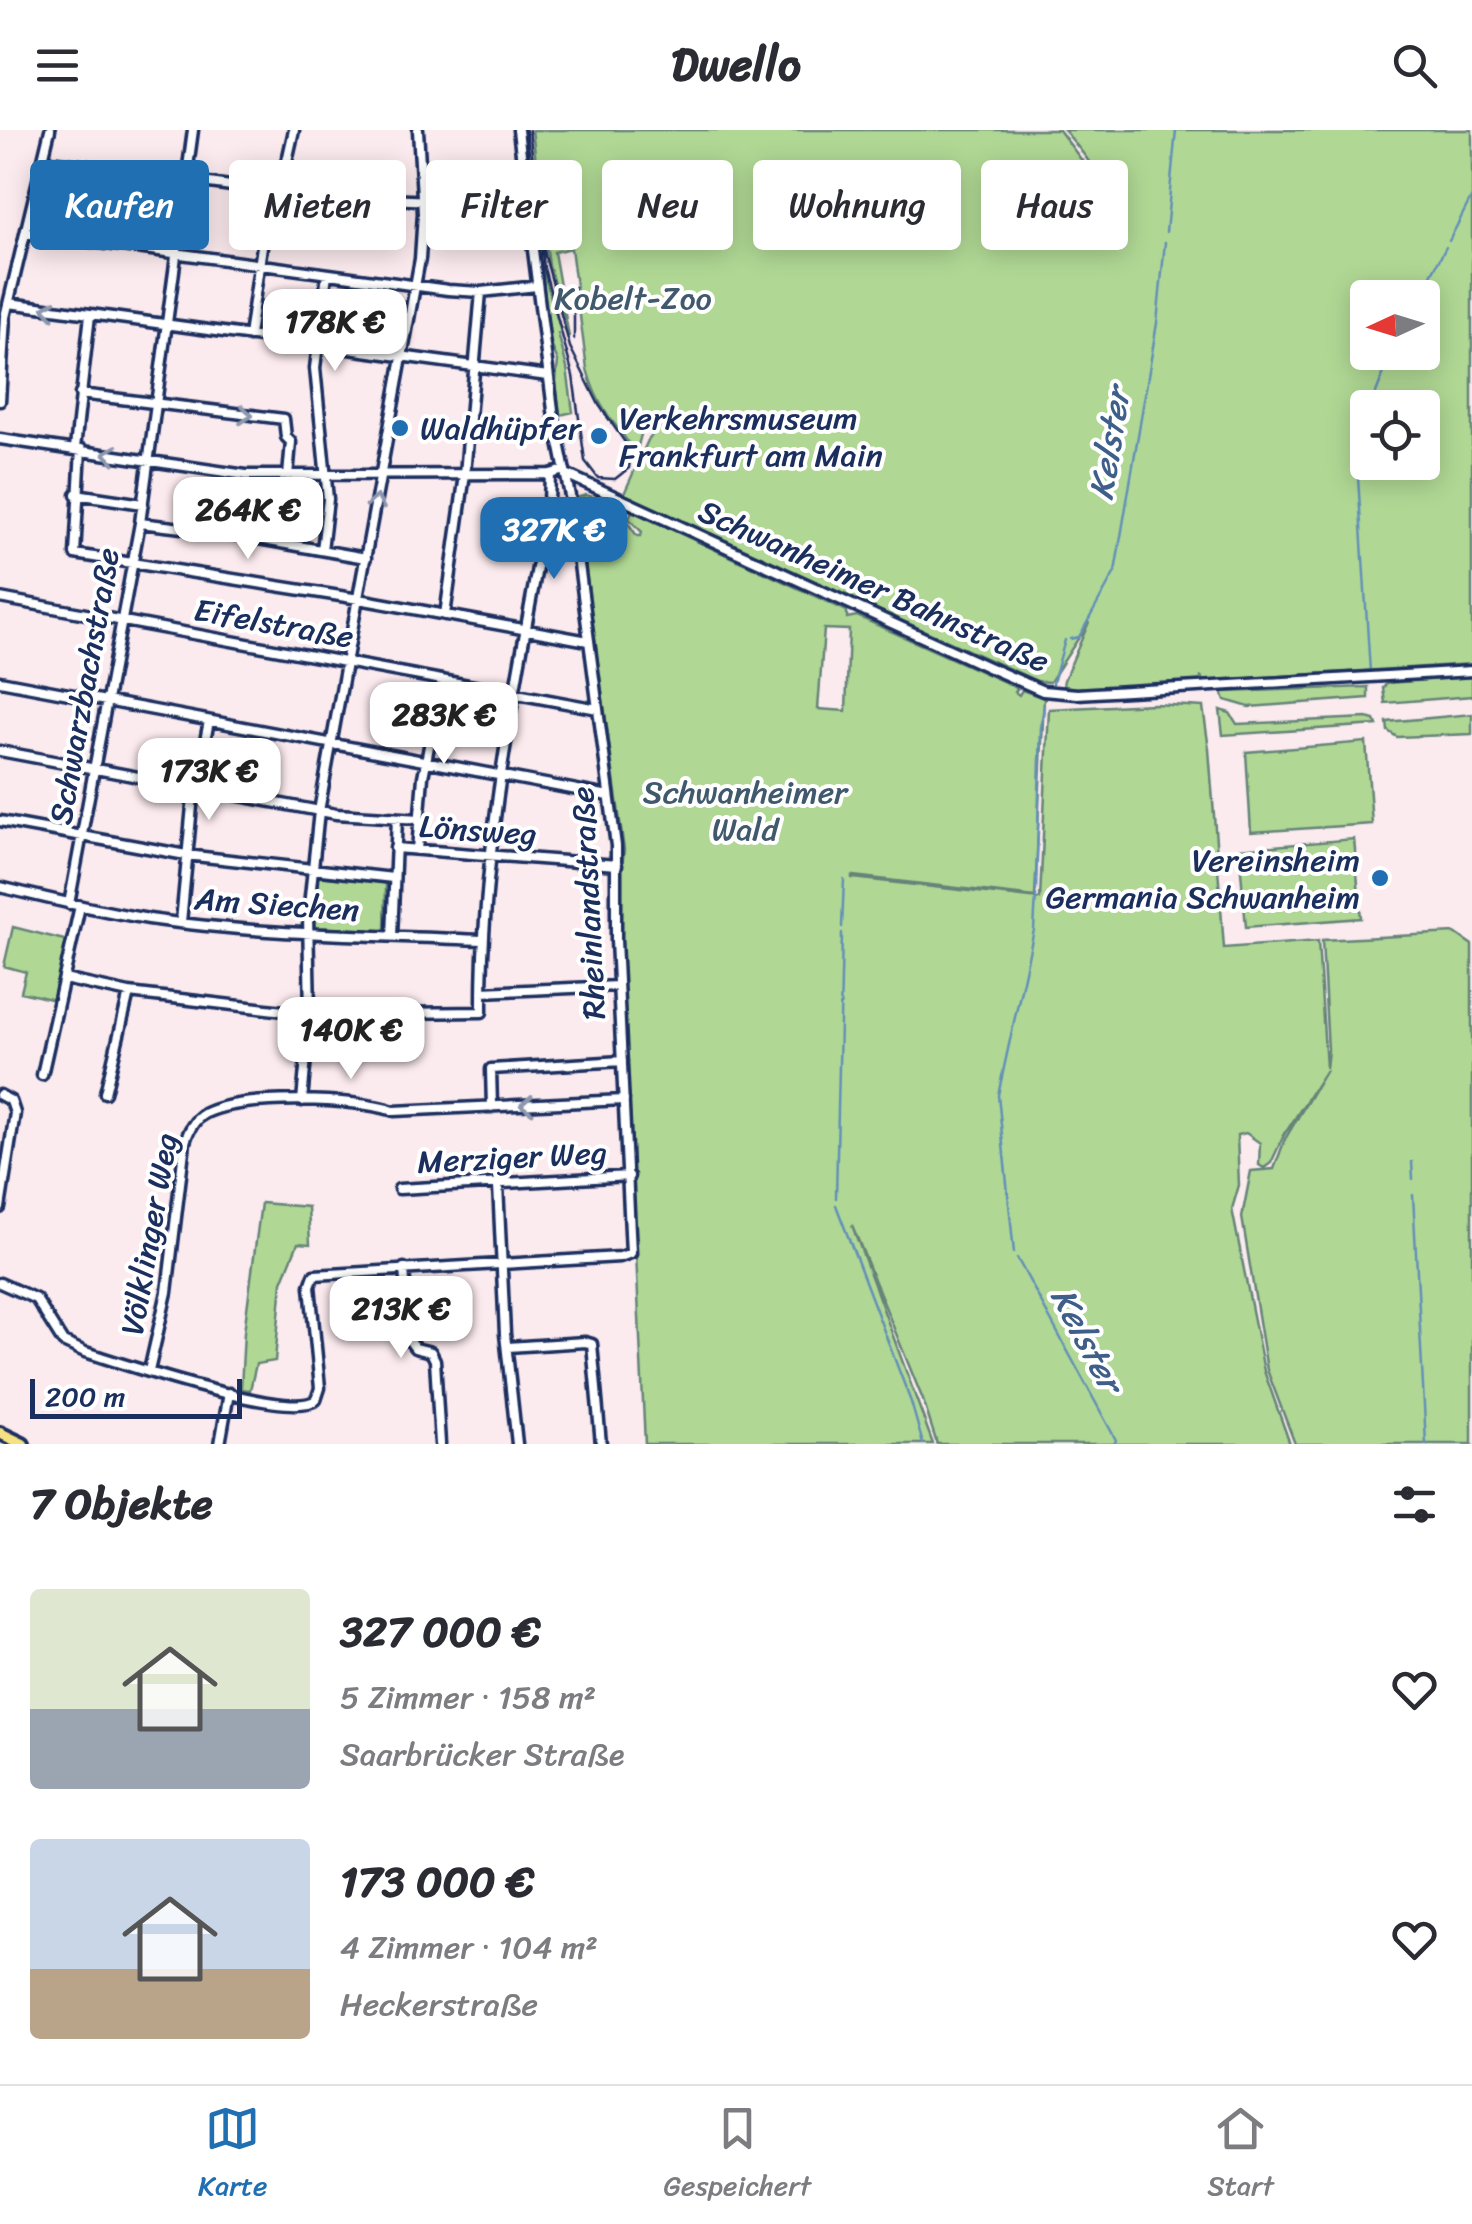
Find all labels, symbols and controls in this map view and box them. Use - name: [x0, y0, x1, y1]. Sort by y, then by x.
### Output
- text: Dwello: [671, 25, 801, 105]
- icon: menu: [30, 38, 85, 93]
- icon: search: [1387, 38, 1442, 93]
- chip: Kaufen: [30, 160, 209, 250]
- chip: Mieten: [229, 160, 406, 250]
- chip: Filter: [426, 160, 582, 250]
- chip: Neu: [602, 160, 733, 250]
- chip: Wohnung: [753, 160, 961, 250]
- chip: Haus: [981, 160, 1128, 250]
- park label: Kobelt-Zoo: [554, 270, 712, 327]
- north arrow: [1350, 280, 1440, 370]
- map controls: [1350, 280, 1440, 480]
- pin: 178K €: [254, 289, 416, 374]
- text: 178K €: [285, 293, 385, 350]
- one-way arrow: [41, 300, 58, 321]
- water label: Kelster: [1070, 377, 1149, 504]
- place label: Verkehrsmuseum Frankfurt am Main: [619, 390, 883, 484]
- button: locate: [1350, 390, 1440, 480]
- place label: Waldhüpfer: [420, 400, 583, 457]
- one-way arrow: [239, 404, 255, 426]
- marker: Waldhüpfer: [389, 417, 411, 439]
- marker: Verkehrsmuseum Frankfurt am Main: [588, 425, 610, 447]
- one-way arrow: [101, 444, 118, 465]
- pin: 264K €: [167, 477, 329, 562]
- text: 264K €: [195, 481, 301, 538]
- street label: Schwanheimer Bahnstraße: [689, 483, 1059, 690]
- one-way arrow: [364, 493, 385, 510]
- pin: 327K €: [473, 497, 635, 582]
- text: 327K €: [502, 501, 606, 558]
- street label: Schwarzbachstraße: [32, 543, 137, 829]
- street label: Eifelstraße: [190, 581, 358, 666]
- pin: 283K €: [363, 682, 525, 767]
- text: 283K €: [392, 686, 496, 743]
- pin: 173K €: [128, 738, 290, 823]
- text: 173K €: [160, 742, 258, 799]
- park label: Schwanheimer Wald: [643, 764, 849, 858]
- street label: Rheinlandstraße: [554, 785, 623, 1021]
- street label: Lönsweg: [417, 798, 539, 863]
- place label: Vereinsheim Germania Schwanheim: [1045, 832, 1360, 926]
- marker: Vereinsheim Germania Schwanheim: [1369, 867, 1391, 889]
- street label: Am Siechen: [192, 870, 361, 939]
- pin: 140K €: [270, 997, 432, 1082]
- text: 140K €: [300, 1001, 402, 1058]
- one-way arrow: [519, 1094, 535, 1115]
- street label: Merziger Weg: [416, 1124, 608, 1191]
- street label: Völklinger Weg: [104, 1129, 195, 1340]
- water label: Kelster: [1033, 1275, 1144, 1409]
- pin: 213K €: [320, 1276, 482, 1361]
- text: 213K €: [352, 1280, 450, 1337]
- text: 200 m: [45, 1372, 125, 1421]
- scale bar: [30, 1374, 242, 1418]
- text: 7 Objekte: [30, 1467, 213, 1541]
- icon: filters: [1387, 1477, 1442, 1532]
- text: 327 000 €: [340, 1595, 541, 1669]
- icon: home: [110, 1629, 230, 1749]
- icon: heart: [1387, 1662, 1442, 1717]
- text: 5 Zimmer · 158 m²: [340, 1669, 596, 1726]
- text: Saarbrücker Straße: [340, 1726, 624, 1783]
- text: 173 000 €: [340, 1845, 534, 1919]
- icon: home: [110, 1879, 230, 1999]
- icon: heart: [1387, 1912, 1442, 1967]
- text: 4 Zimmer · 104 m²: [340, 1919, 598, 1976]
- text: Heckerstraße: [340, 1976, 538, 2033]
- tab: Karte: [198, 2101, 267, 2210]
- tab: Gespeichert: [664, 2101, 811, 2210]
- tab: Start: [1207, 2101, 1274, 2210]

